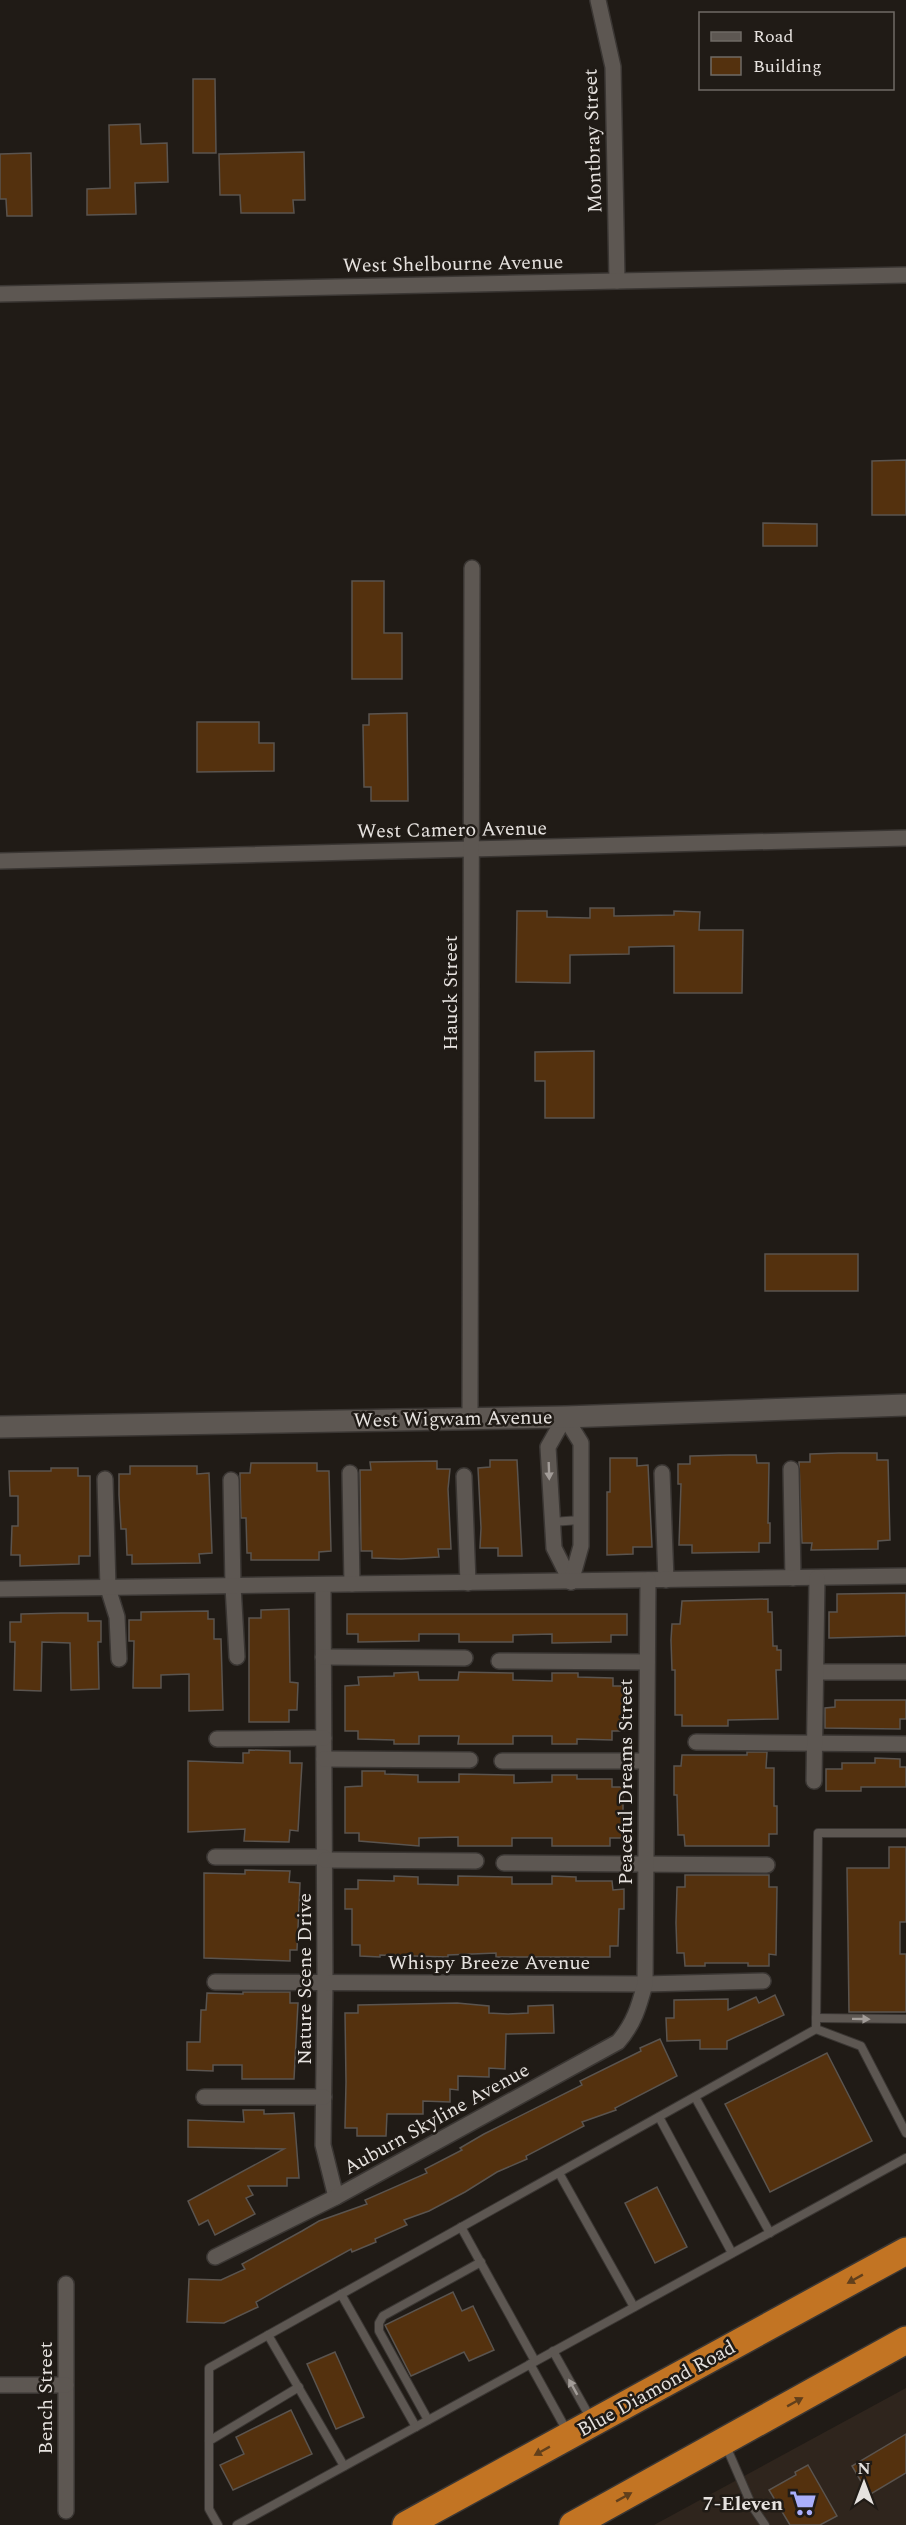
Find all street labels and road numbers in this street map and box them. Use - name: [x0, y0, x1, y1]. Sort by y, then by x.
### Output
- street label: Montbray Street: [575, 68, 611, 214]
- street label: West Shelbourne Avenue: [342, 247, 564, 281]
- street label: West Camero Avenue: [357, 813, 547, 847]
- street label: Hauck Street: [436, 935, 466, 1051]
- street label: West Wigwam Avenue: [353, 1402, 553, 1436]
- street label: Peaceful Dreams Street: [611, 1679, 641, 1885]
- street label: Nature Scene Drive: [290, 1893, 320, 2065]
- street label: Whispy Breeze Avenue: [388, 1948, 590, 1978]
- street label: Auburn Skyline Avenue: [338, 2055, 535, 2183]
- street label: Blue Diamond Road: [572, 2333, 741, 2445]
- street label: Bench Street: [31, 2341, 61, 2455]

